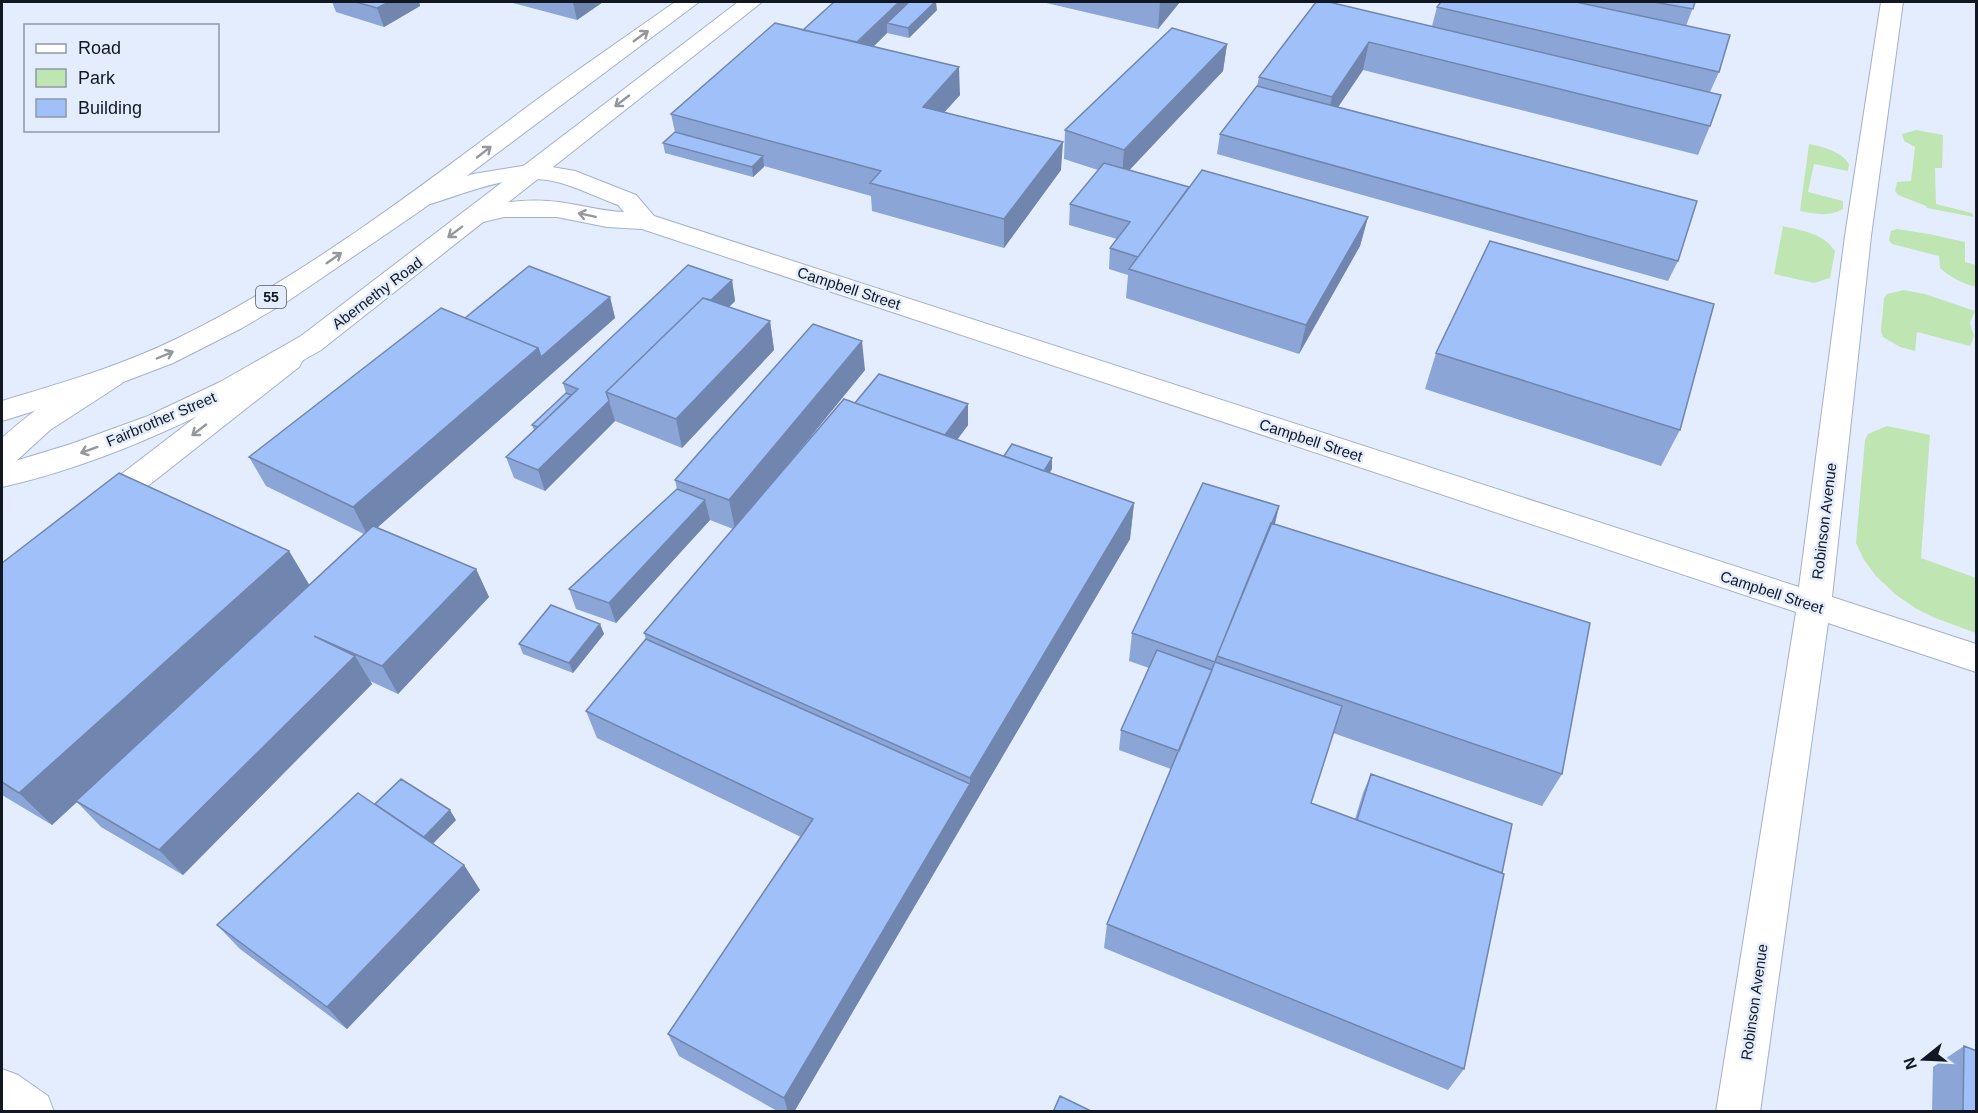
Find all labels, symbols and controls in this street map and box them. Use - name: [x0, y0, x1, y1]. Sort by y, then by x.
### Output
- legend: [24, 24, 219, 132]
- one-way arrow: [632, 30, 648, 42]
- text: Road: [78, 38, 121, 58]
- text: Park: [78, 68, 116, 88]
- one-way arrow: [614, 95, 630, 108]
- text: Building: [78, 98, 142, 118]
- one-way arrow: [475, 145, 491, 158]
- one-way arrow: [578, 209, 597, 220]
- one-way arrow: [448, 226, 464, 239]
- one-way arrow: [325, 252, 341, 264]
- street label: Abernethy Road: [329, 254, 425, 332]
- street label: Campbell Street: [795, 263, 904, 313]
- road number: 55: [256, 286, 286, 308]
- one-way arrow: [155, 348, 173, 360]
- street label: Fairbrother Street: [104, 388, 219, 450]
- street label: Campbell Street: [1257, 415, 1366, 465]
- one-way arrow: [191, 424, 207, 437]
- one-way arrow: [80, 445, 98, 456]
- street label: Robinson Avenue: [1808, 462, 1840, 580]
- street label: Campbell Street: [1718, 567, 1827, 617]
- street label: Robinson Avenue: [1737, 943, 1771, 1061]
- north arrow: [1894, 1029, 1954, 1089]
- text: N: [1900, 1055, 1920, 1072]

